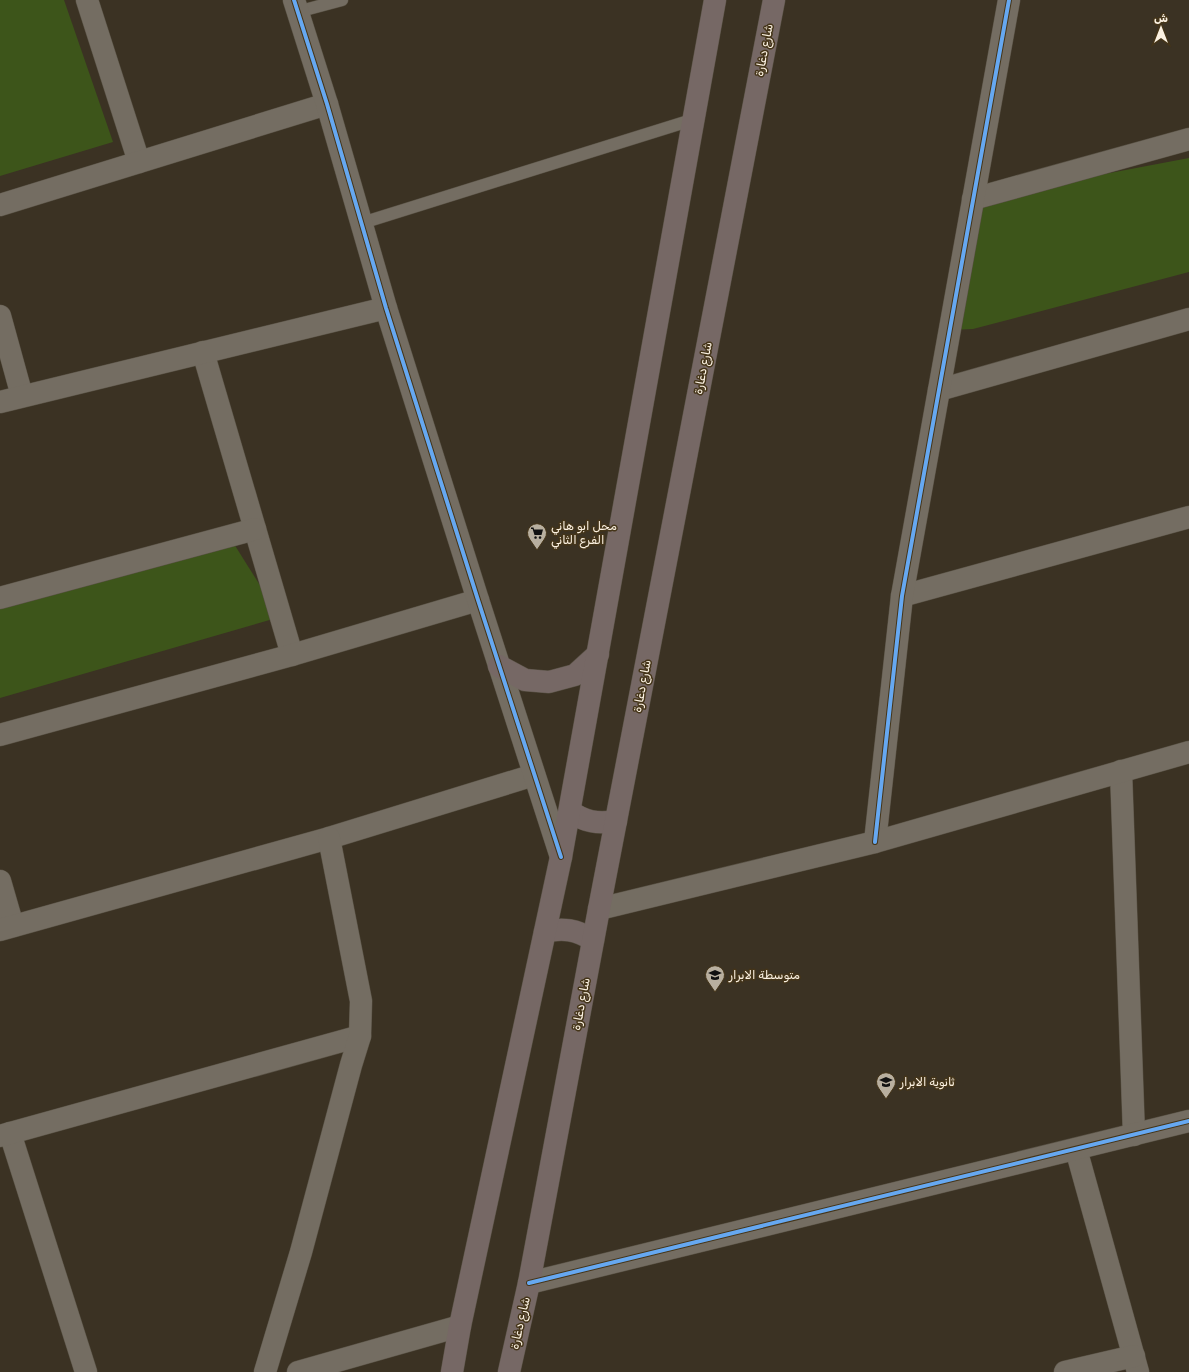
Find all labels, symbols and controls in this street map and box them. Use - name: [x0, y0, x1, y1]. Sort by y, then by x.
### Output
- north arrow: [1141, 8, 1181, 48]
- text: ش: [1154, 12, 1168, 25]
- street label: شارع دغارة: [752, 22, 778, 78]
- street label: شارع دغارة: [691, 340, 717, 396]
- place label: محل ابو هاني الفرع الثاني: [551, 519, 617, 549]
- supermarket icon: محل ابو هاني الفرع الثاني: [526, 522, 548, 550]
- street label: شارع دغارة: [630, 658, 656, 714]
- school or university icon: متوسطة الابرار: [704, 964, 726, 992]
- place label: متوسطة الابرار: [728, 968, 800, 983]
- street label: شارع دغارة: [569, 976, 595, 1032]
- school or university icon: ثانوية الابرار: [875, 1071, 897, 1099]
- place label: ثانوية الابرار: [899, 1075, 955, 1090]
- street label: شارع دغارة: [507, 1295, 535, 1351]

